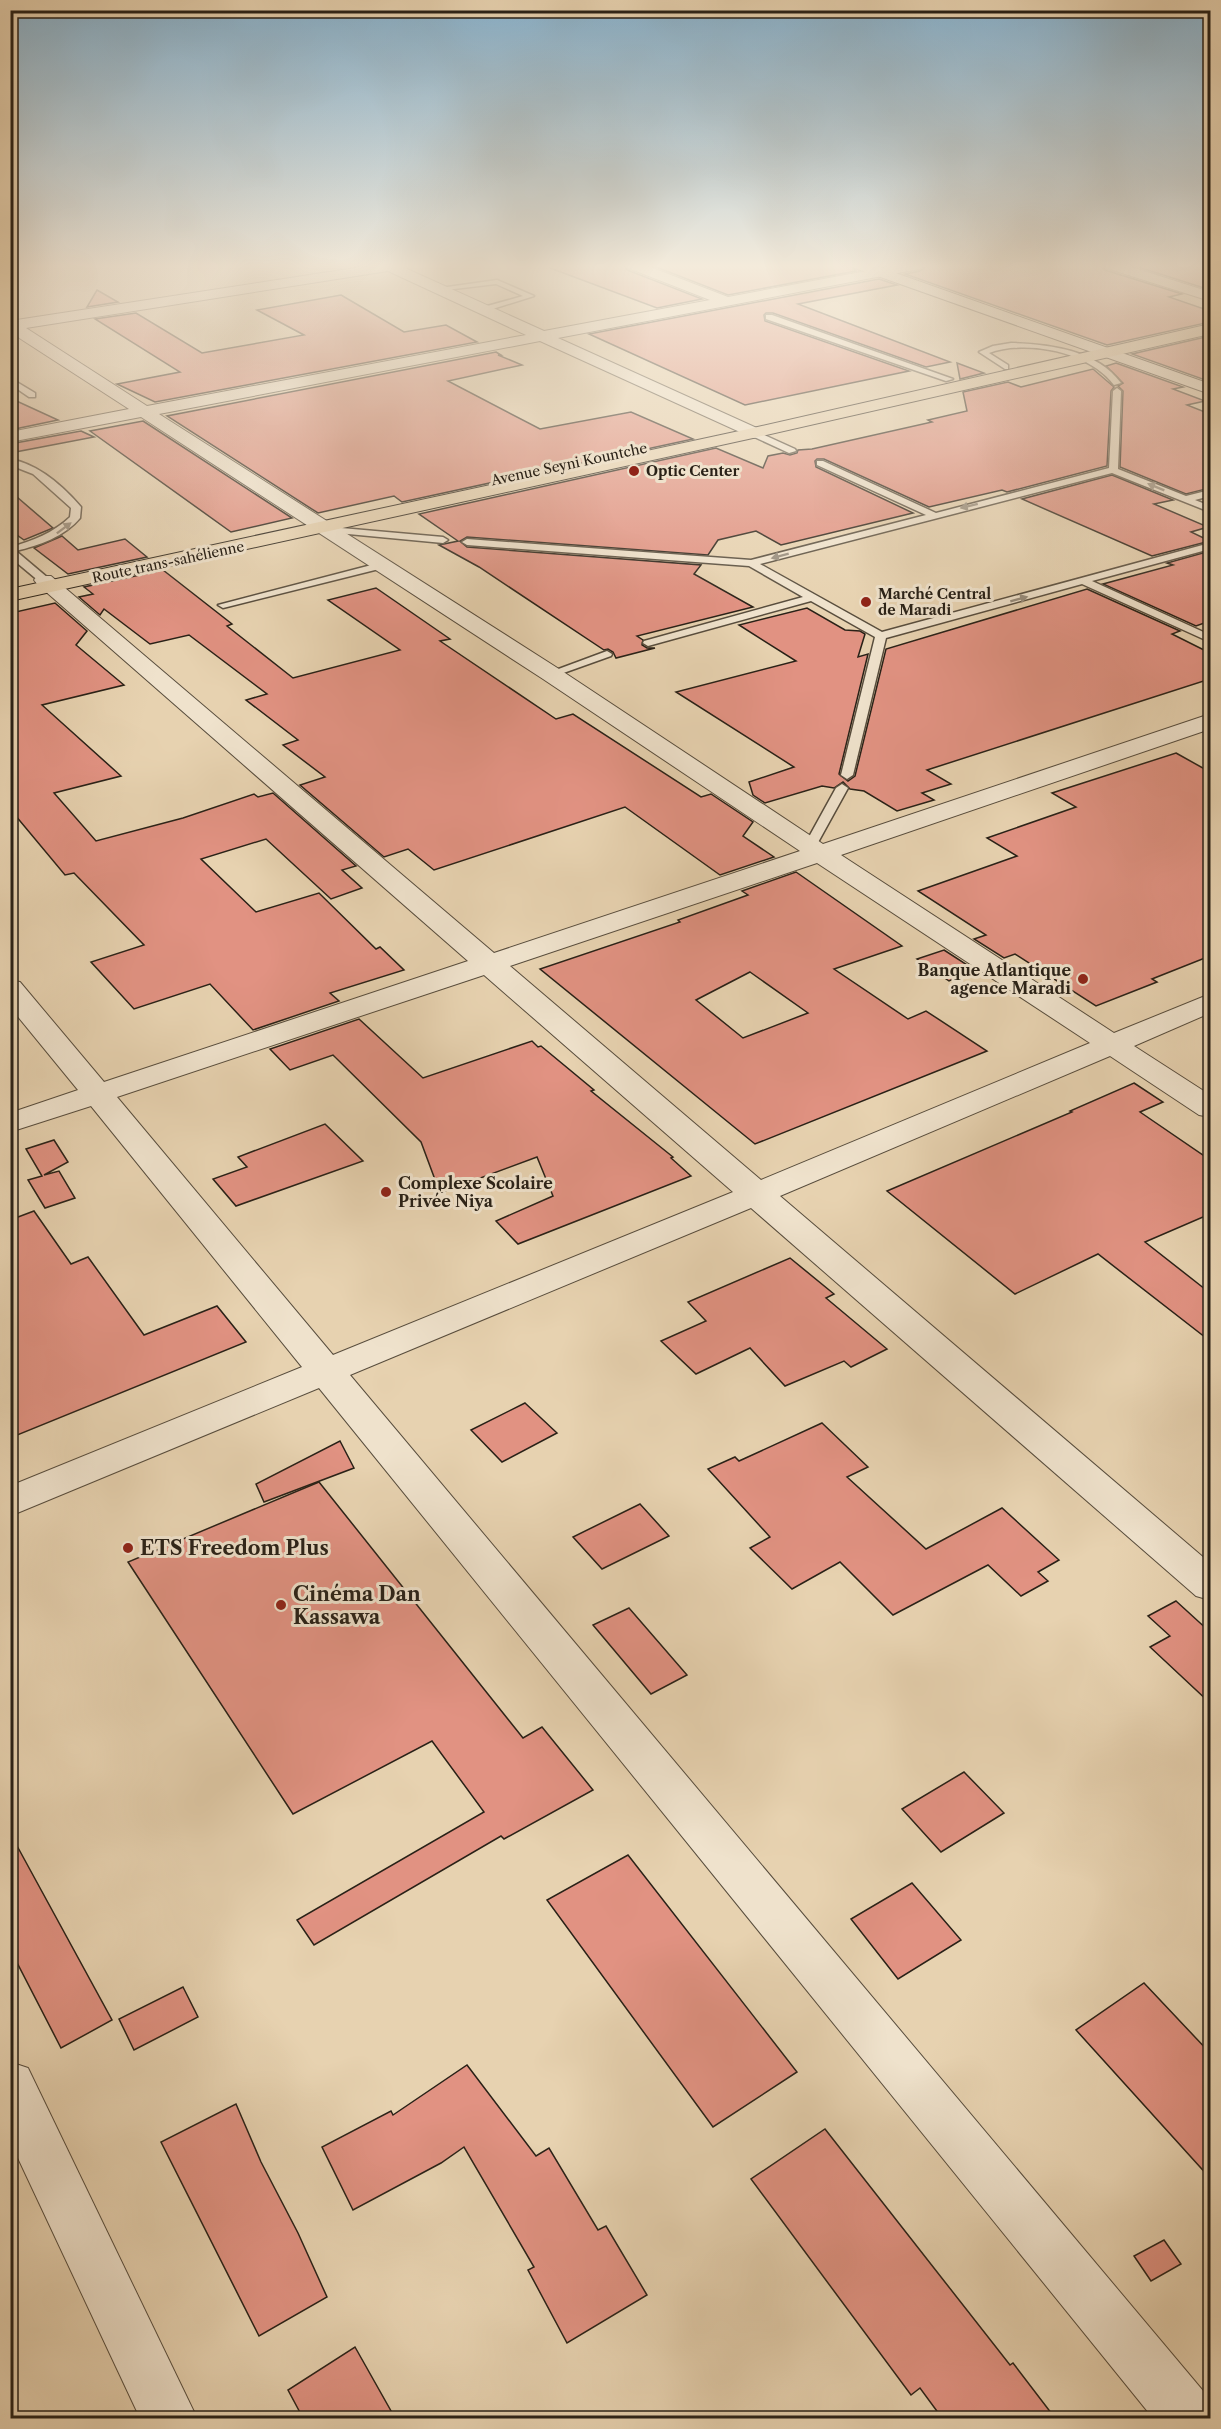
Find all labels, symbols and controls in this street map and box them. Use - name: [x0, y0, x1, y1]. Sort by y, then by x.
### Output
- street label: Avenue Seyni Kountche: [488, 439, 649, 490]
- place label: Optic Center: [646, 462, 739, 480]
- marker: Optic Center: [627, 464, 641, 478]
- one-way arrow: [1147, 482, 1165, 491]
- one-way arrow: [960, 502, 978, 512]
- one-way arrow: [56, 521, 72, 534]
- street label: Route trans-sahélienne: [90, 537, 246, 587]
- one-way arrow: [771, 551, 790, 561]
- place label: Marché Central de Maradi: [878, 585, 991, 619]
- one-way arrow: [1010, 594, 1028, 603]
- marker: Marché Central de Maradi: [859, 595, 873, 609]
- place label: Banque Atlantique agence Maradi: [918, 960, 1071, 998]
- marker: Banque Atlantique agence Maradi: [1076, 972, 1090, 986]
- place label: Complexe Scolaire Privée Niya: [398, 1173, 553, 1211]
- marker: Complexe Scolaire Privée Niya: [379, 1185, 393, 1199]
- place label: ETS Freedom Plus: [140, 1536, 329, 1560]
- marker: ETS Freedom Plus: [121, 1541, 135, 1555]
- place label: Cinéma Dan Kassawa: [293, 1582, 421, 1629]
- marker: Cinéma Dan Kassawa: [274, 1598, 288, 1612]

